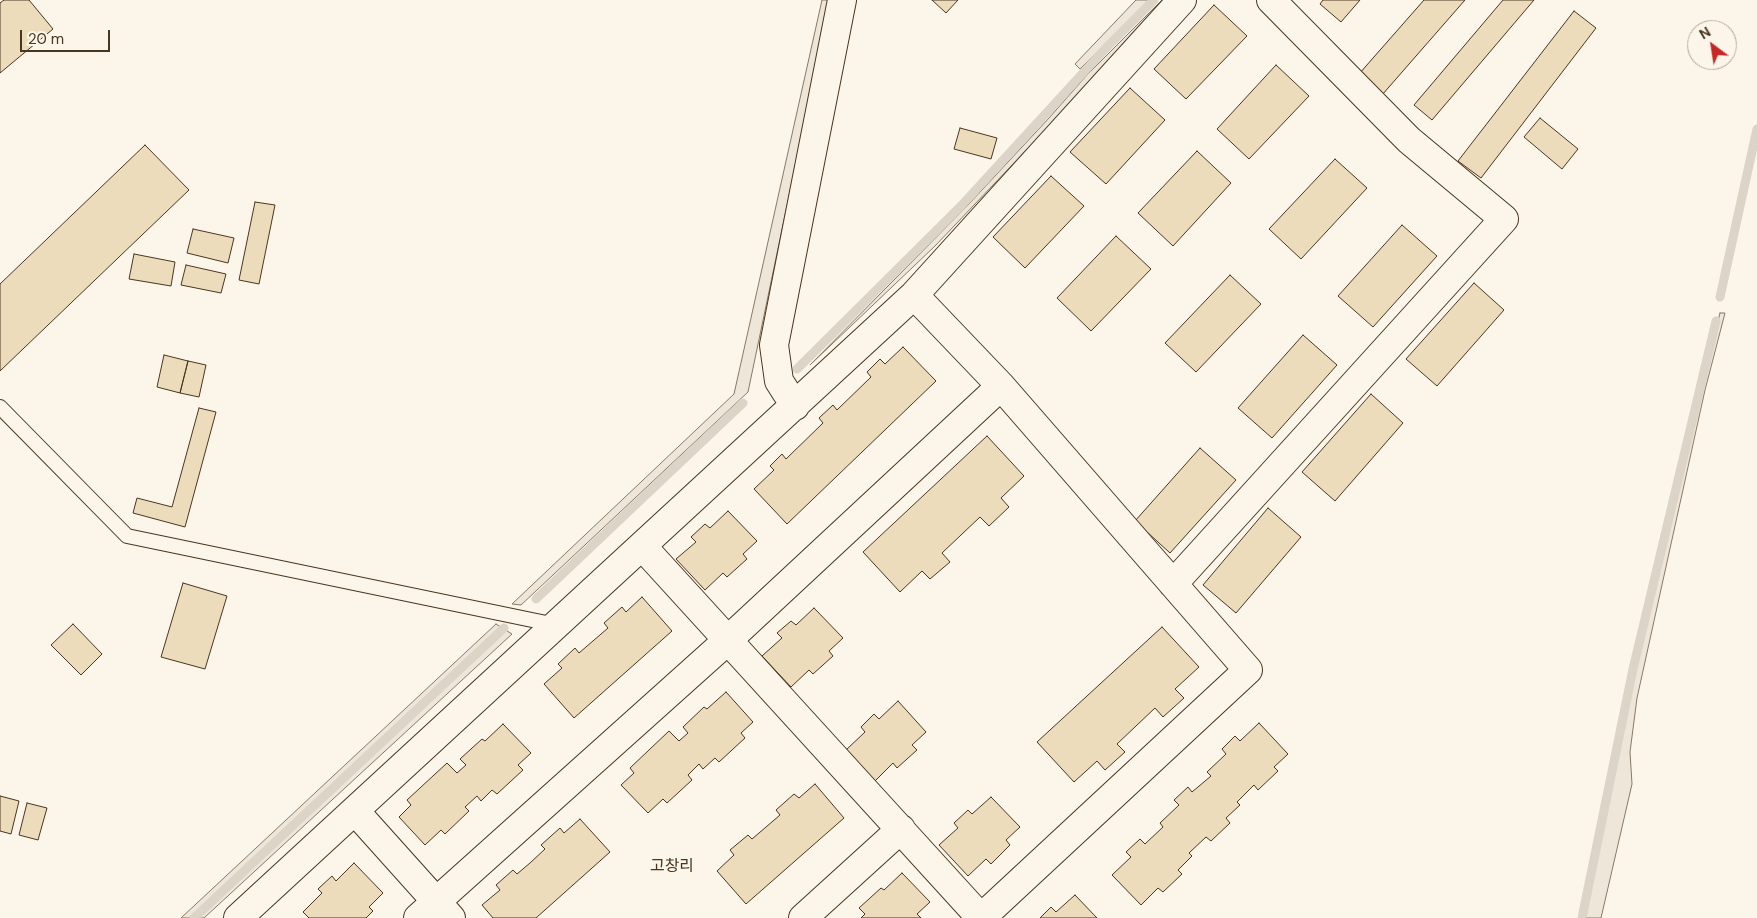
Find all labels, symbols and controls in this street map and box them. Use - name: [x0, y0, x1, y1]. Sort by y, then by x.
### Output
- scale bar: [22, 20, 112, 52]
- north arrow: [1687, 20, 1737, 70]
- text: N: [1696, 23, 1714, 43]
- text: 20 m: [28, 29, 64, 49]
- district label: 고창리: [650, 857, 694, 877]

